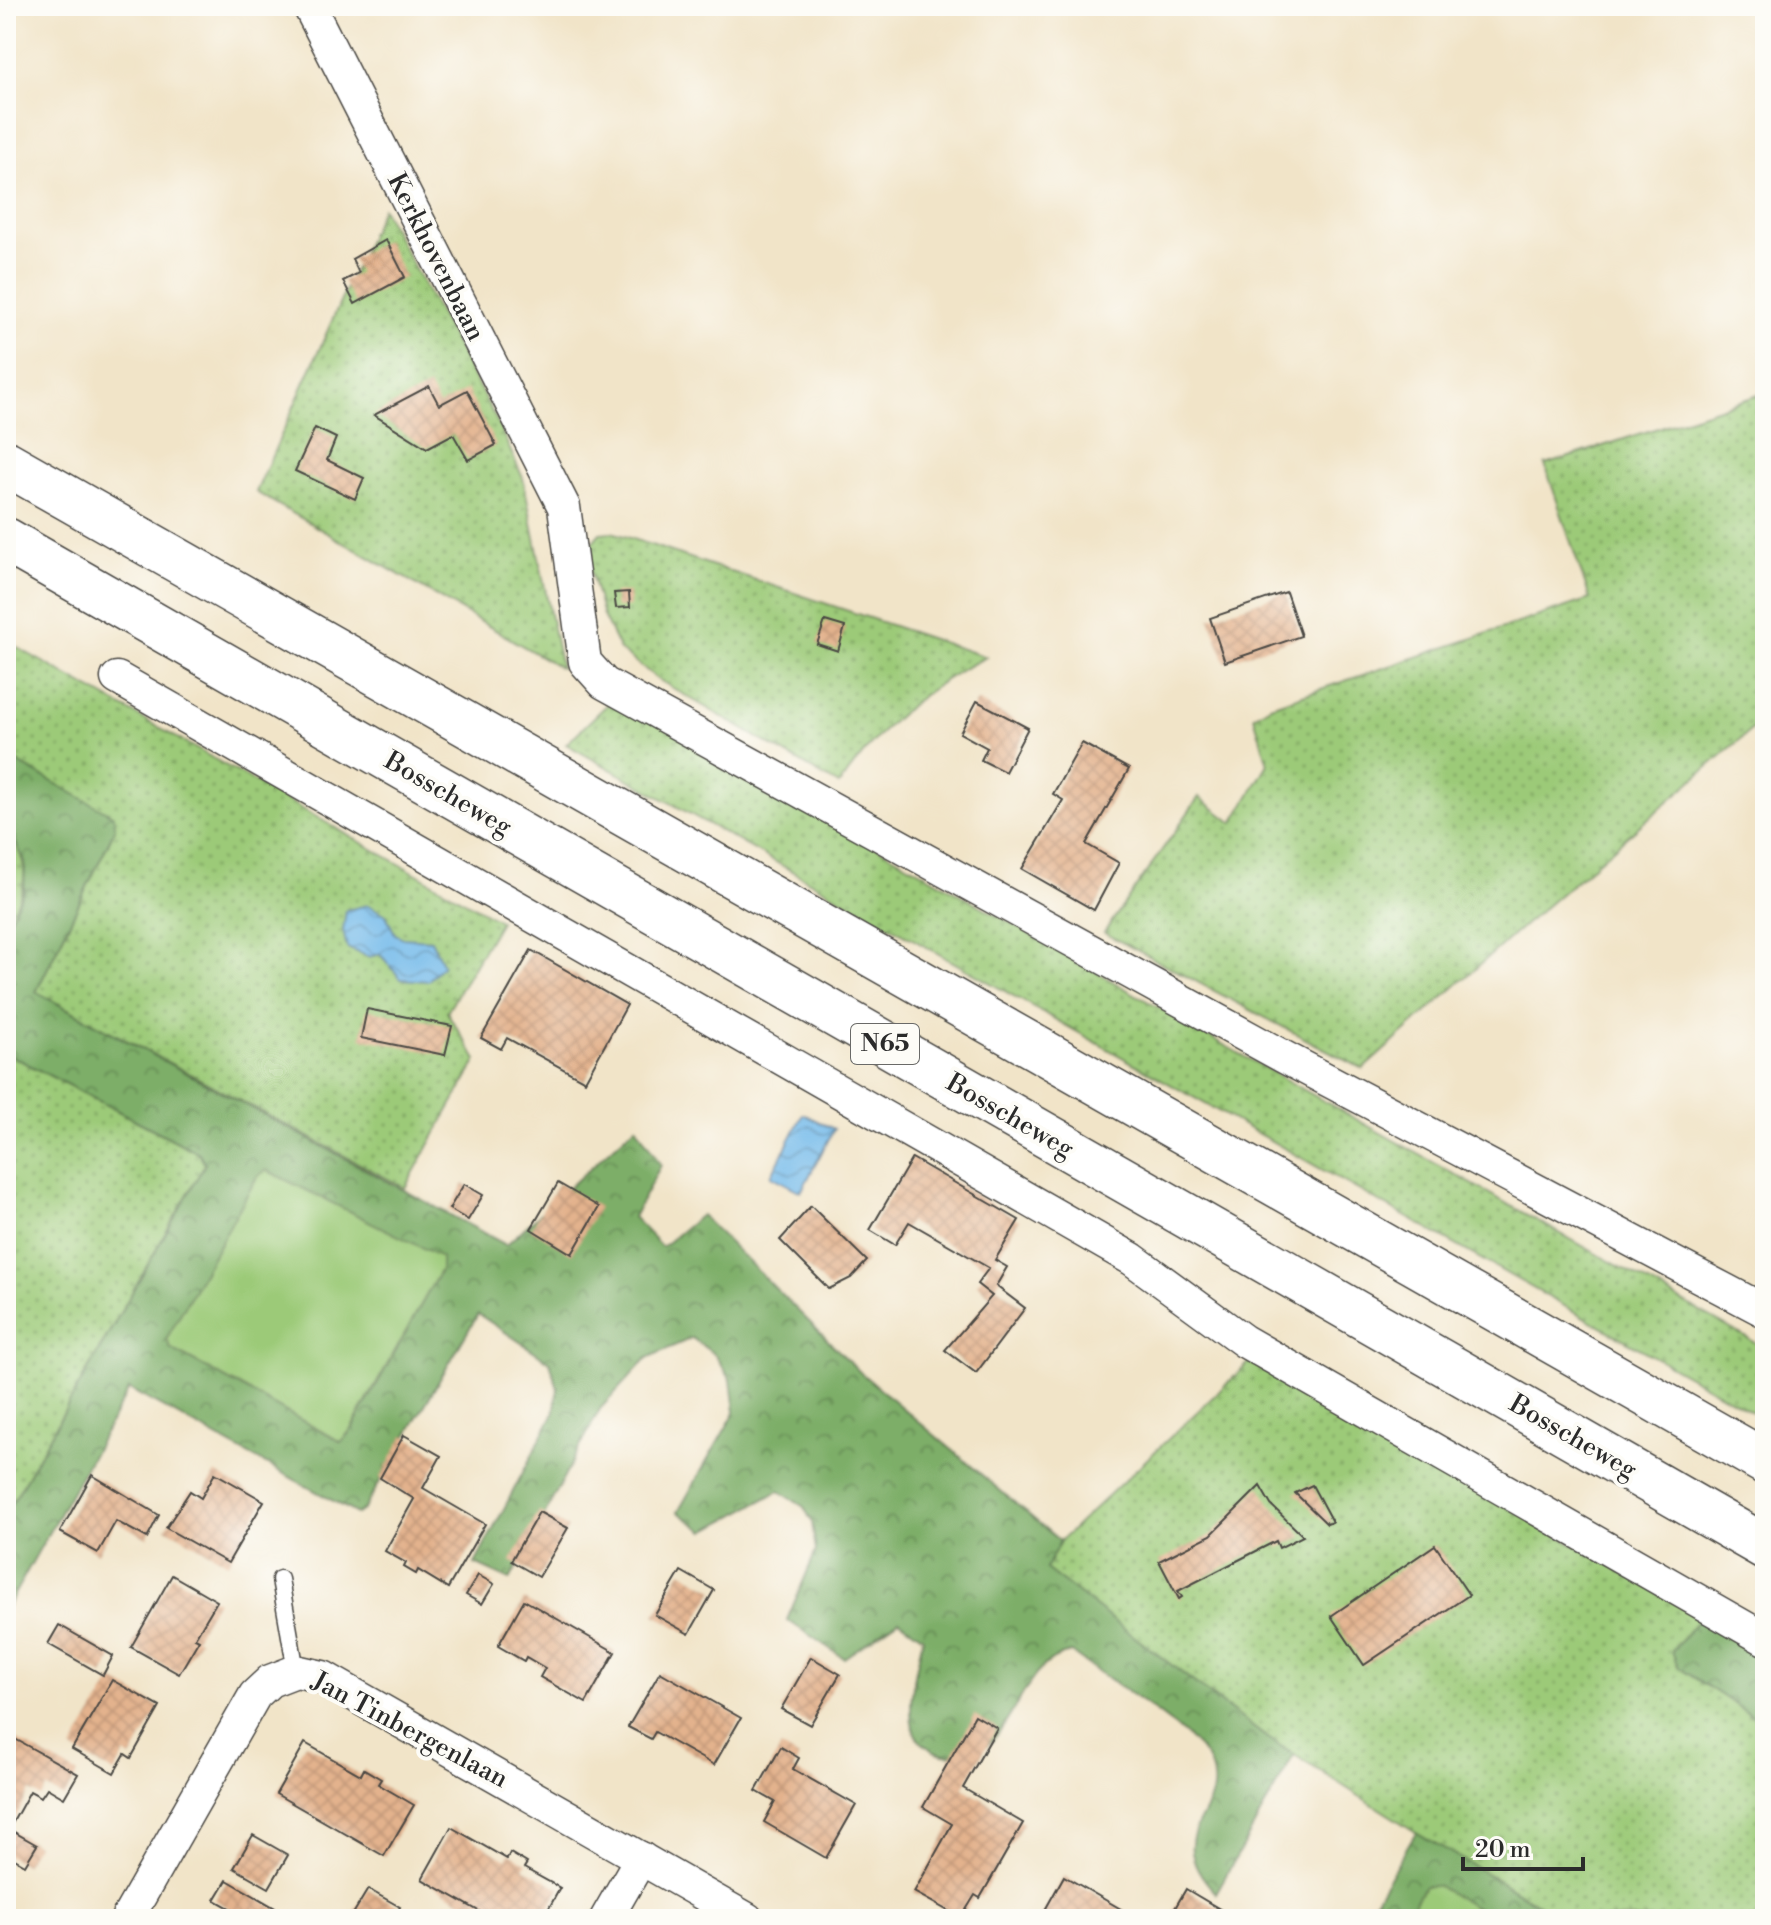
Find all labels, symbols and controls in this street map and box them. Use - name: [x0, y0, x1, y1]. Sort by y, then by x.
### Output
- street label: Kerkhovenbaan: [380, 168, 492, 346]
- street label: Bosscheweg: [378, 744, 518, 844]
- road number: N65: [851, 1024, 919, 1064]
- street label: Bosscheweg: [940, 1066, 1080, 1166]
- street label: Bosscheweg: [1503, 1387, 1643, 1487]
- street label: Jan Tinbergenlaan: [306, 1664, 514, 1795]
- scale bar: [1463, 1821, 1583, 1871]
- text: 20 m: [1475, 1835, 1531, 1865]

